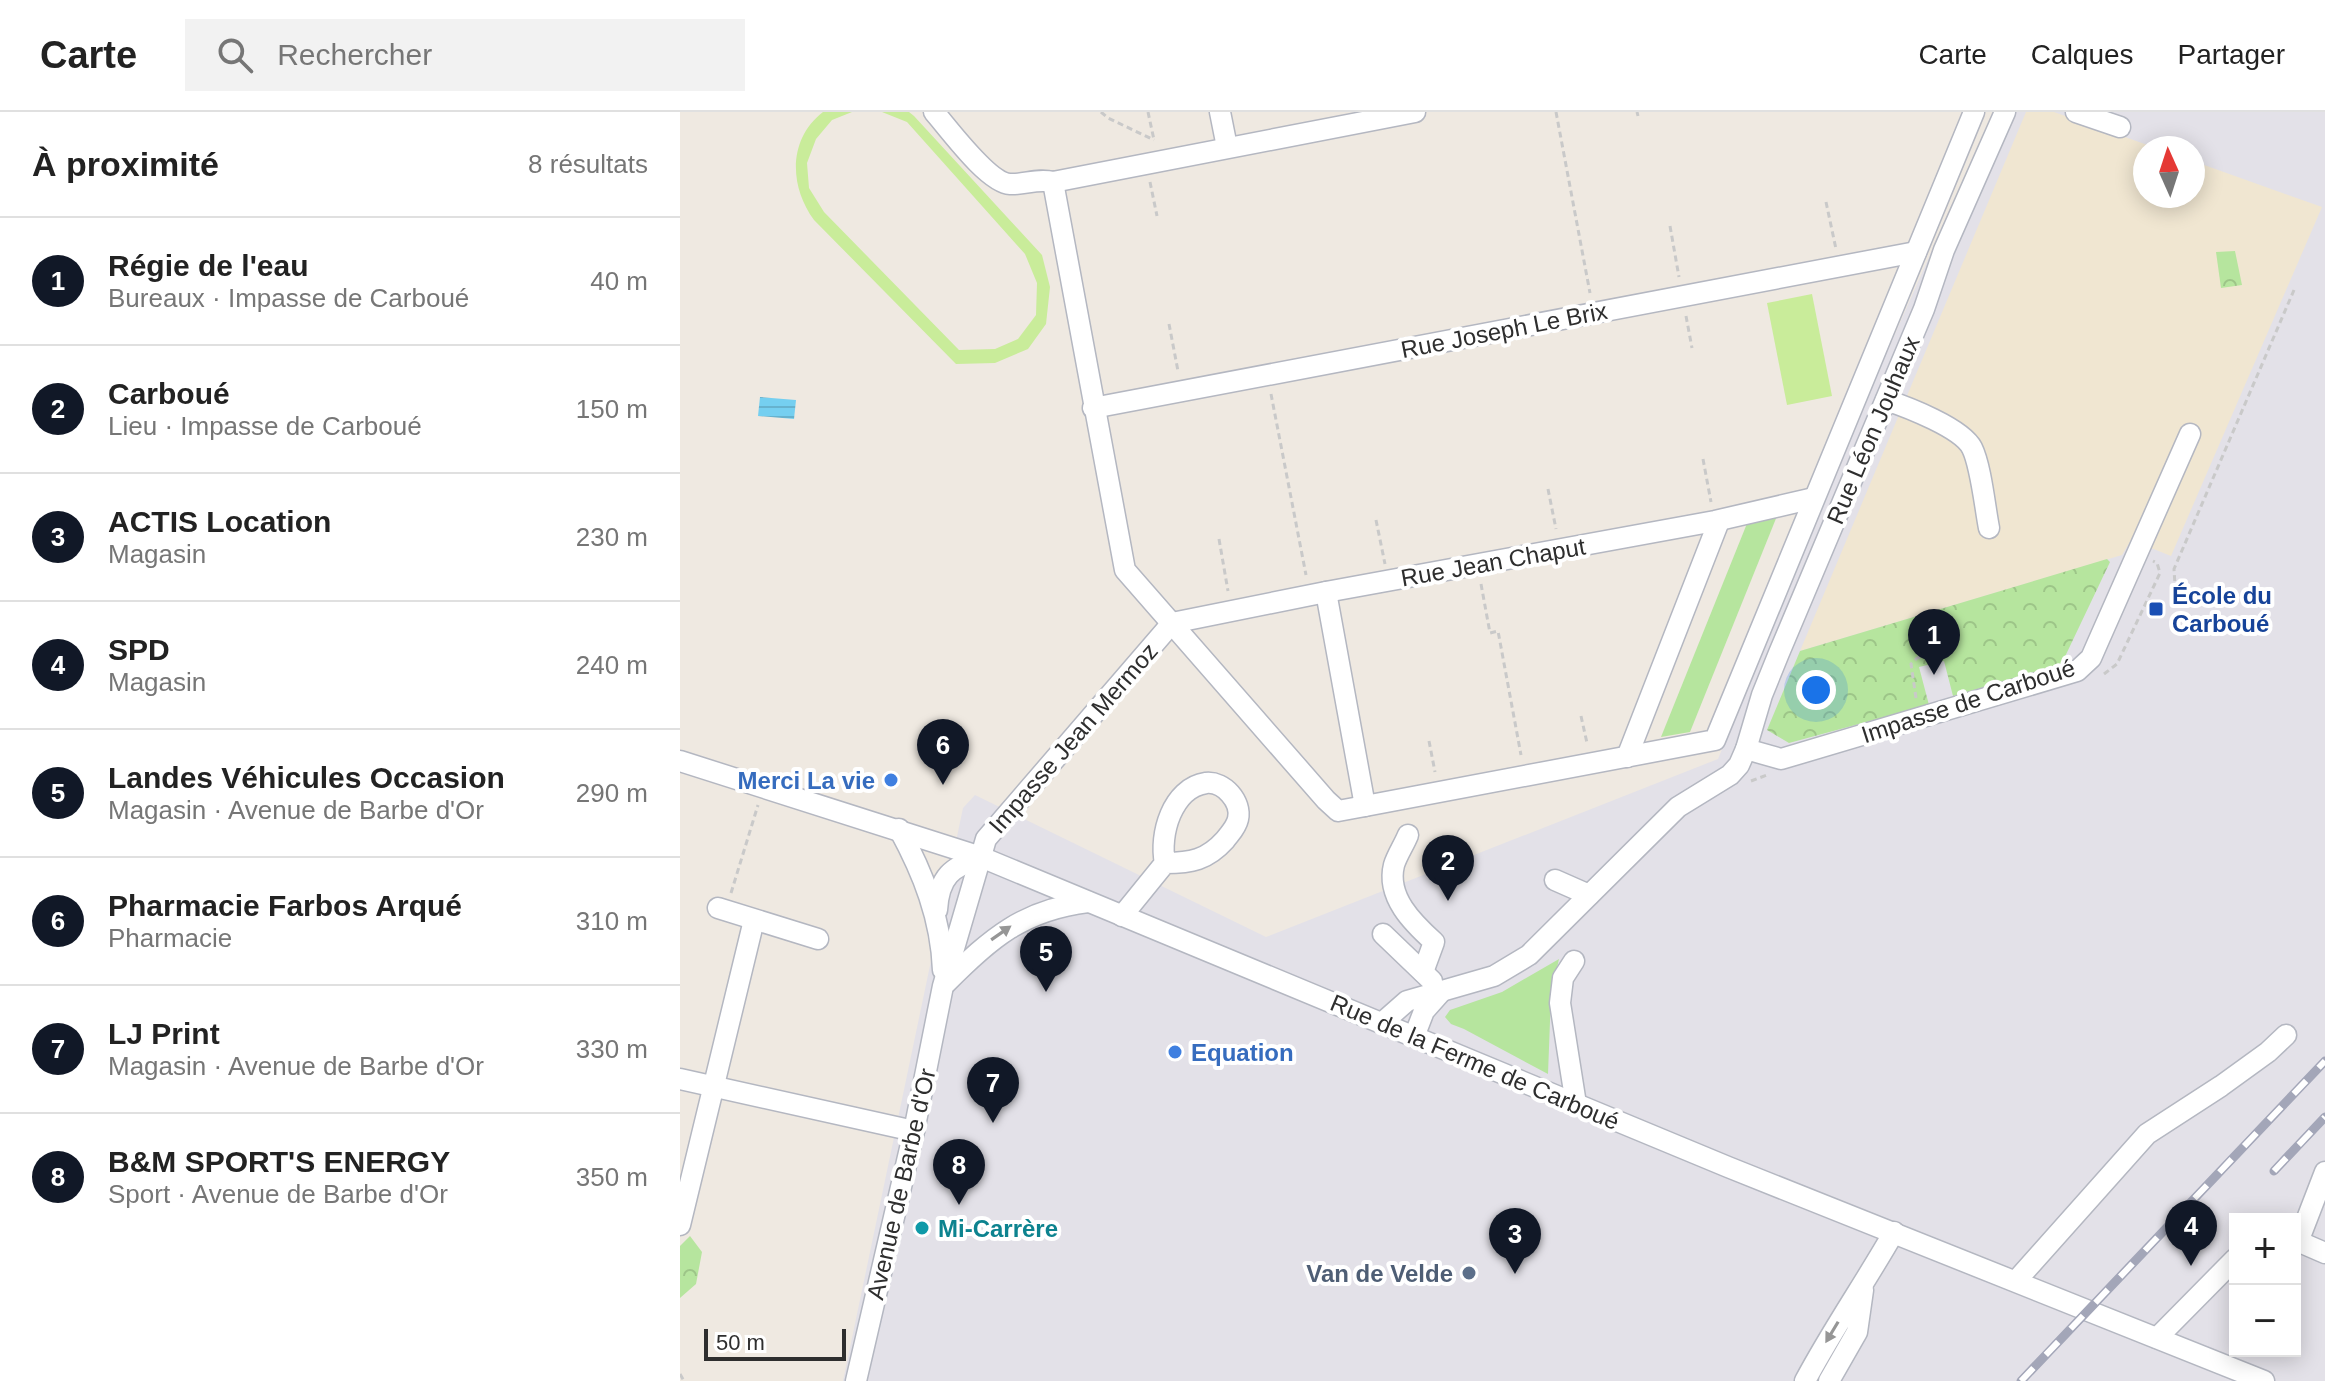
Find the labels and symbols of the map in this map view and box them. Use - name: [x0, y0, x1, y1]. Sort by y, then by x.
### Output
- north arrow: [2133, 136, 2205, 208]
- street label: Rue Joseph Le Brix: [1399, 297, 1609, 363]
- street label: Rue Léon Jouhaux: [1821, 332, 1925, 528]
- street label: Rue Jean Chaput: [1399, 532, 1588, 592]
- place label: École du Carboué: [2172, 582, 2272, 637]
- marker: École du Carboué: [2147, 600, 2165, 618]
- pin: 1: [1908, 609, 1960, 675]
- street label: Impasse Jean Mermoz: [983, 638, 1163, 838]
- street label: Impasse de Carboué: [1858, 654, 2078, 748]
- your location: [1796, 670, 1836, 710]
- pin: 6: [917, 719, 969, 785]
- place label: Merci La vie: [738, 767, 875, 794]
- marker: Merci La vie: [882, 771, 900, 789]
- pin: 2: [1422, 835, 1474, 901]
- one-way arrow: [990, 926, 1011, 941]
- pin: 5: [1020, 926, 1072, 992]
- street label: Rue de la Ferme de Carboué: [1327, 989, 1623, 1135]
- place label: Equation: [1191, 1039, 1294, 1066]
- marker: Equation: [1166, 1043, 1184, 1061]
- pin: 7: [967, 1057, 1019, 1123]
- street label: Avenue de Barbe d'Or: [861, 1066, 941, 1302]
- pin: 8: [933, 1139, 985, 1205]
- pin: 4: [2165, 1200, 2217, 1266]
- pin: 3: [1489, 1208, 1541, 1274]
- place label: Mi-Carrère: [938, 1215, 1058, 1242]
- marker: Mi-Carrère: [913, 1219, 931, 1237]
- place label: Van de Velde: [1306, 1260, 1453, 1287]
- marker: Van de Velde: [1460, 1264, 1478, 1282]
- one-way arrow: [1825, 1321, 1839, 1343]
- scale bar: [704, 1325, 846, 1361]

